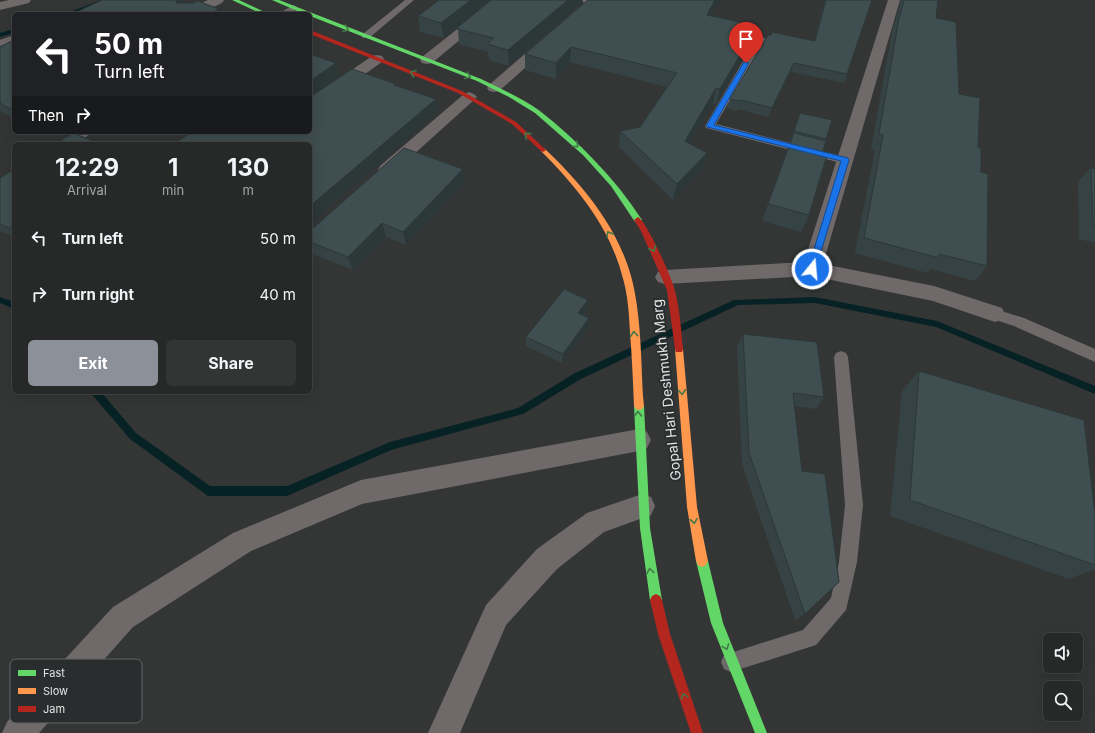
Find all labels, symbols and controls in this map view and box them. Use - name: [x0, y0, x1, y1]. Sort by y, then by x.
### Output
- pin: [729, 22, 763, 63]
- one-way arrow: [343, 24, 350, 32]
- text: 50 m: [94, 27, 163, 61]
- icon: left: [28, 28, 80, 80]
- icon: arrive: [735, 28, 757, 50]
- text: Turn left: [94, 61, 164, 82]
- one-way arrow: [410, 70, 417, 78]
- one-way arrow: [464, 71, 471, 79]
- icon: right: [72, 104, 94, 126]
- text: Then: [28, 106, 64, 125]
- one-way arrow: [524, 132, 532, 139]
- one-way arrow: [571, 141, 579, 148]
- text: 12:29: [55, 153, 119, 182]
- text: 1: [168, 153, 178, 182]
- text: 130: [227, 153, 269, 182]
- text: Arrival: [67, 182, 107, 198]
- text: min: [162, 182, 184, 198]
- text: m: [242, 182, 254, 198]
- icon: left: [28, 227, 50, 249]
- text: Turn left: [62, 229, 123, 248]
- text: 50 m: [260, 229, 296, 248]
- one-way arrow: [606, 231, 613, 238]
- one-way arrow: [648, 244, 656, 252]
- position arrow: [791, 248, 833, 290]
- icon: right: [28, 283, 50, 305]
- text: Turn right: [62, 285, 134, 304]
- text: 40 m: [259, 285, 296, 304]
- street label: Gopal Hari Deshmukh Marg: [648, 298, 684, 482]
- one-way arrow: [630, 331, 639, 337]
- button: Exit: [28, 340, 158, 386]
- button: Share: [166, 340, 296, 386]
- one-way arrow: [678, 389, 687, 395]
- one-way arrow: [634, 411, 643, 417]
- one-way arrow: [690, 518, 698, 524]
- one-way arrow: [646, 568, 655, 574]
- map controls: [1043, 633, 1083, 721]
- button: sound: [1043, 633, 1083, 673]
- one-way arrow: [721, 644, 730, 651]
- legend: [10, 659, 142, 723]
- text: Fast: [43, 666, 65, 680]
- button: search: [1043, 681, 1083, 721]
- text: Slow: [43, 684, 68, 698]
- one-way arrow: [680, 693, 689, 700]
- text: Jam: [43, 702, 65, 716]

